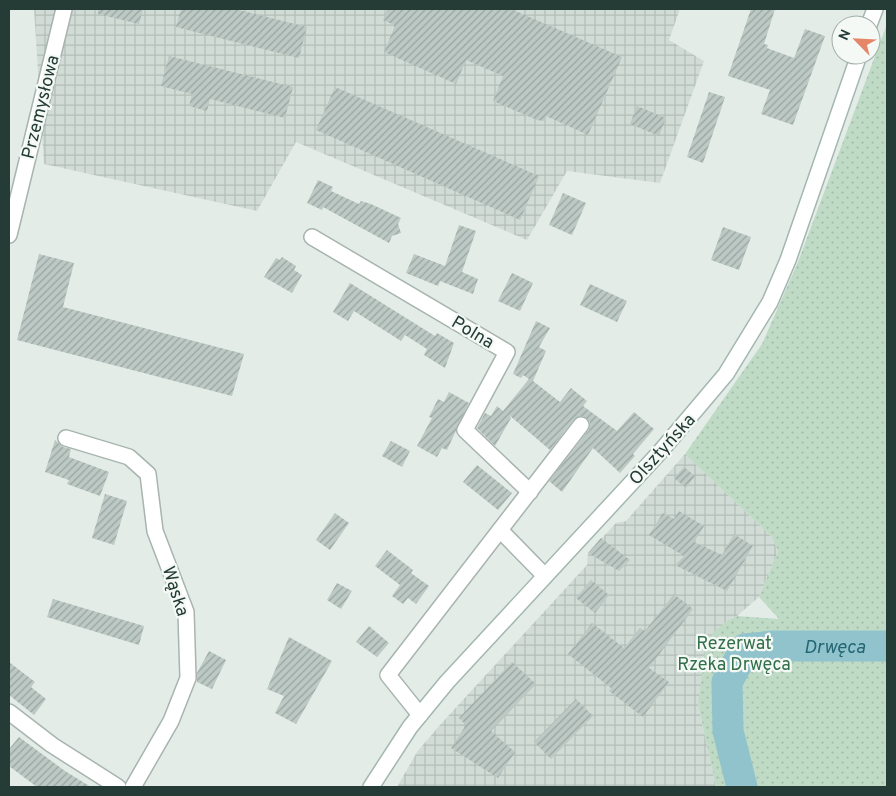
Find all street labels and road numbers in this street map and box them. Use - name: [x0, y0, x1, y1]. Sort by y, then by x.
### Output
- street label: Przemysłowa: [17, 53, 65, 162]
- street label: Polna: [447, 312, 498, 355]
- street label: Olsztyńska: [625, 409, 701, 491]
- street label: Wąska: [156, 564, 193, 619]

